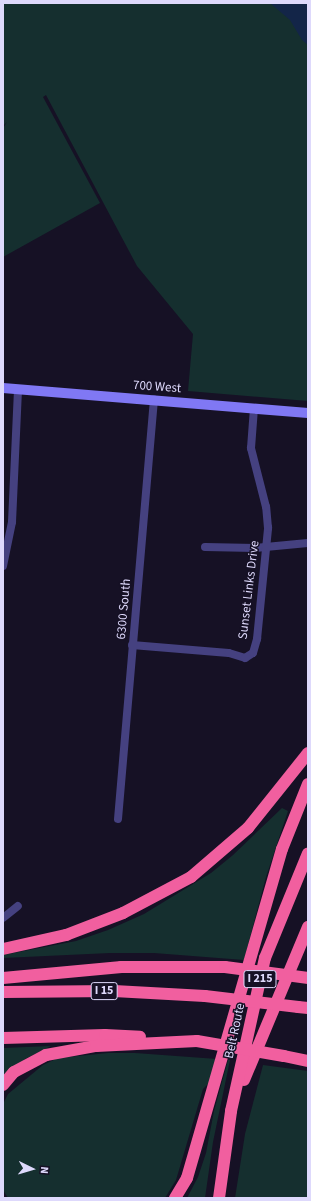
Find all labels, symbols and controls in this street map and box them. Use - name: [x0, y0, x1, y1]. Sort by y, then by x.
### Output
- street label: 700 West: [132, 378, 182, 396]
- street label: Sunset Links Drive: [235, 540, 263, 640]
- street label: 6300 South: [114, 578, 134, 640]
- road number: I 215: [243, 969, 277, 989]
- road number: I 15: [90, 981, 118, 1001]
- street label: Belt Route: [222, 1002, 248, 1060]
- north arrow: [12, 1149, 52, 1189]
- text: N: [37, 1166, 52, 1174]

